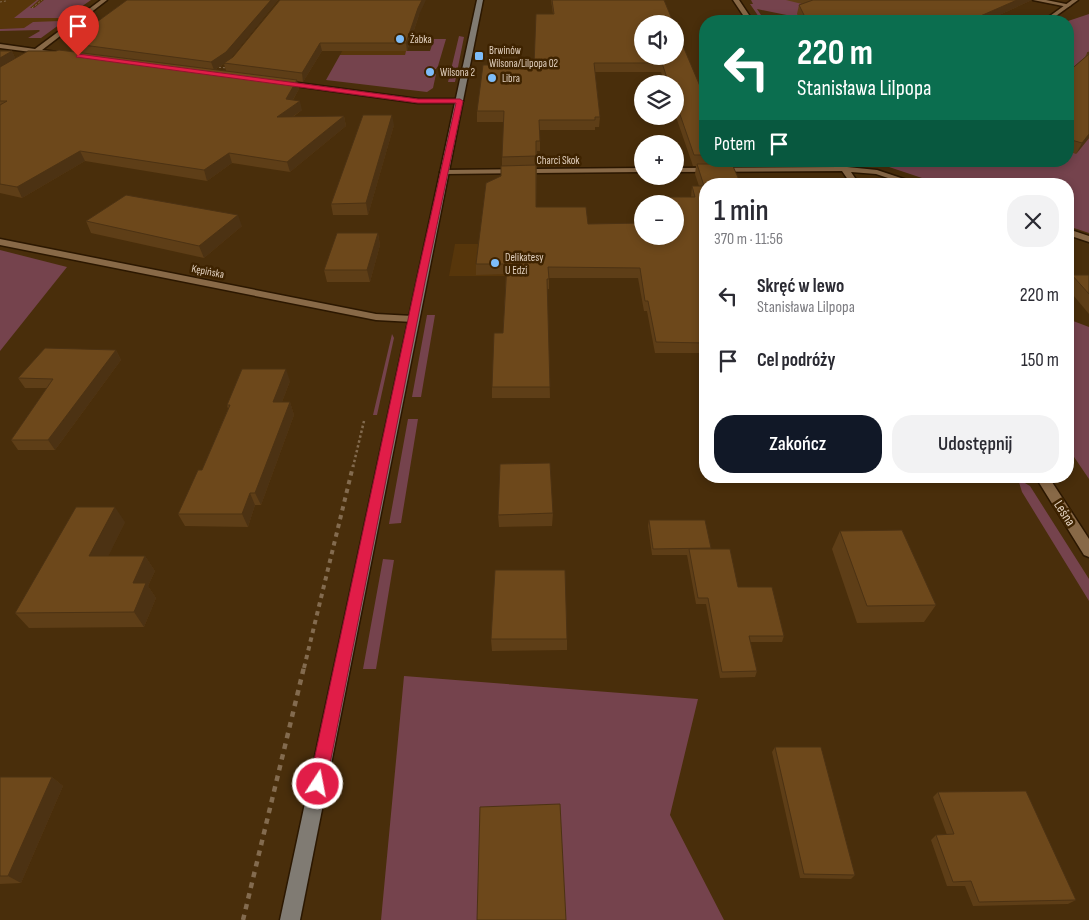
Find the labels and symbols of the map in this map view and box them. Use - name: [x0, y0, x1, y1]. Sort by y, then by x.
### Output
- pin: [57, 5, 99, 56]
- place label: Żabka: [410, 32, 432, 46]
- marker: Żabka: [394, 33, 406, 45]
- place label: Brwinów Wilsona/Lilpopa 02: [489, 44, 559, 70]
- marker: Brwinów Wilsona/Lilpopa 02: [473, 50, 485, 62]
- marker: Wilsona 2: [424, 66, 436, 78]
- place label: Wilsona 2: [440, 66, 475, 79]
- marker: Libra: [486, 72, 498, 84]
- place label: Libra: [502, 72, 520, 85]
- street label: Charci Skok: [537, 154, 580, 167]
- place label: Delikatesy U Edzi: [505, 251, 544, 277]
- marker: Delikatesy U Edzi: [489, 257, 501, 269]
- street label: Kępińska: [191, 262, 225, 281]
- street label: Leśna: [1050, 497, 1079, 529]
- position arrow: [291, 757, 343, 809]

